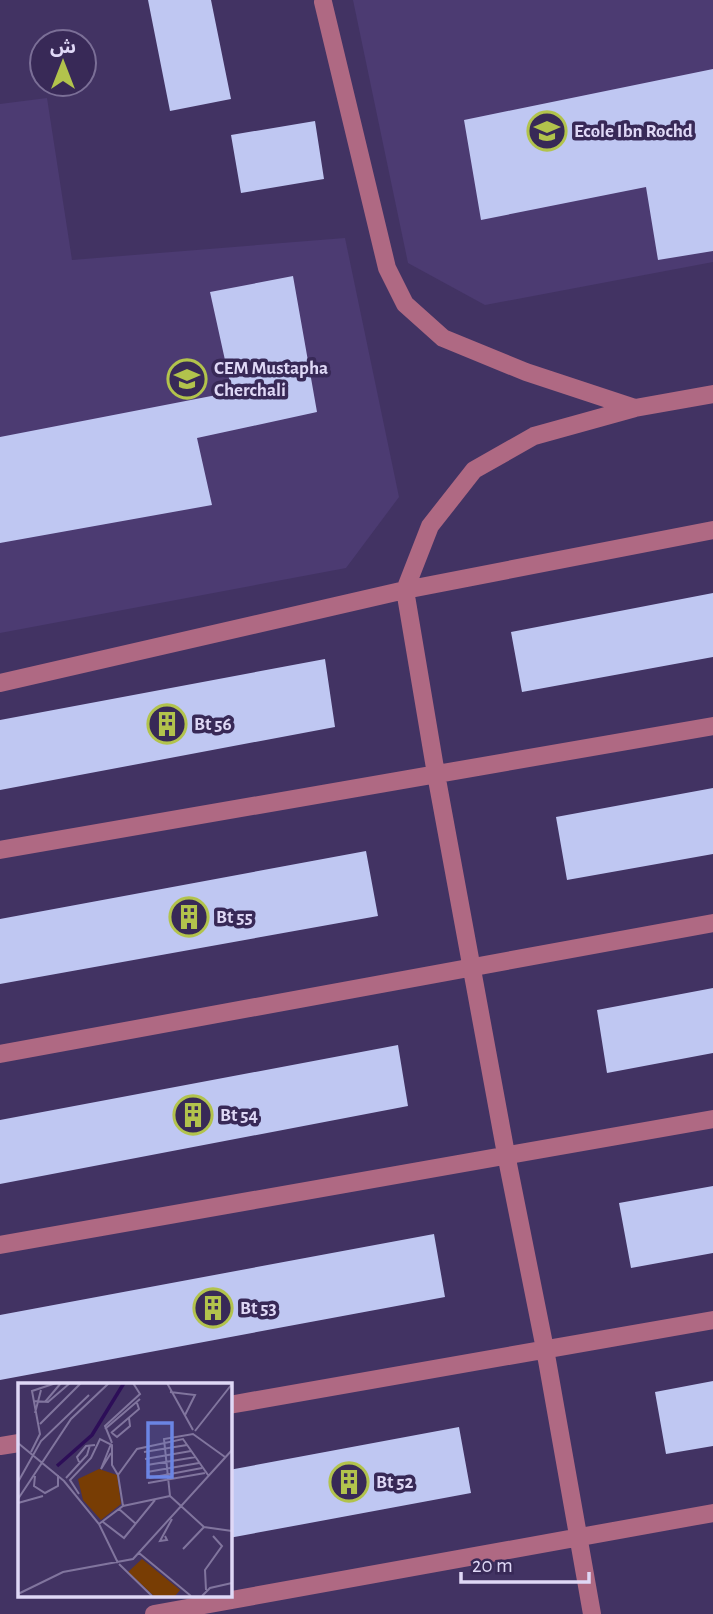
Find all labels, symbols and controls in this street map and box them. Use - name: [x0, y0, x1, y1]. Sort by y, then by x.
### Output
- north arrow: [28, 28, 98, 98]
- text: ش: [50, 38, 76, 57]
- school or university icon: Ecole Ibn Rochd: [526, 110, 568, 152]
- place label: Ecole Ibn Rochd: [574, 122, 693, 141]
- school or university icon: CEM Mustapha Cherchali: [166, 358, 208, 400]
- place label: CEM Mustapha Cherchali: [214, 359, 328, 400]
- building icon: Bt 56: [146, 703, 188, 745]
- place label: Bt 56: [194, 715, 232, 734]
- building icon: Bt 55: [168, 896, 210, 938]
- place label: Bt 55: [216, 908, 253, 927]
- building icon: Bt 54: [172, 1094, 214, 1136]
- place label: Bt 54: [220, 1106, 259, 1125]
- building icon: Bt 53: [192, 1287, 234, 1329]
- place label: Bt 53: [240, 1299, 277, 1318]
- inset map: [18, 1383, 231, 1596]
- building icon: Bt 52: [328, 1461, 370, 1503]
- place label: Bt 52: [376, 1473, 414, 1492]
- scale bar: [461, 1540, 589, 1584]
- text: 20 m: [472, 1555, 513, 1576]

